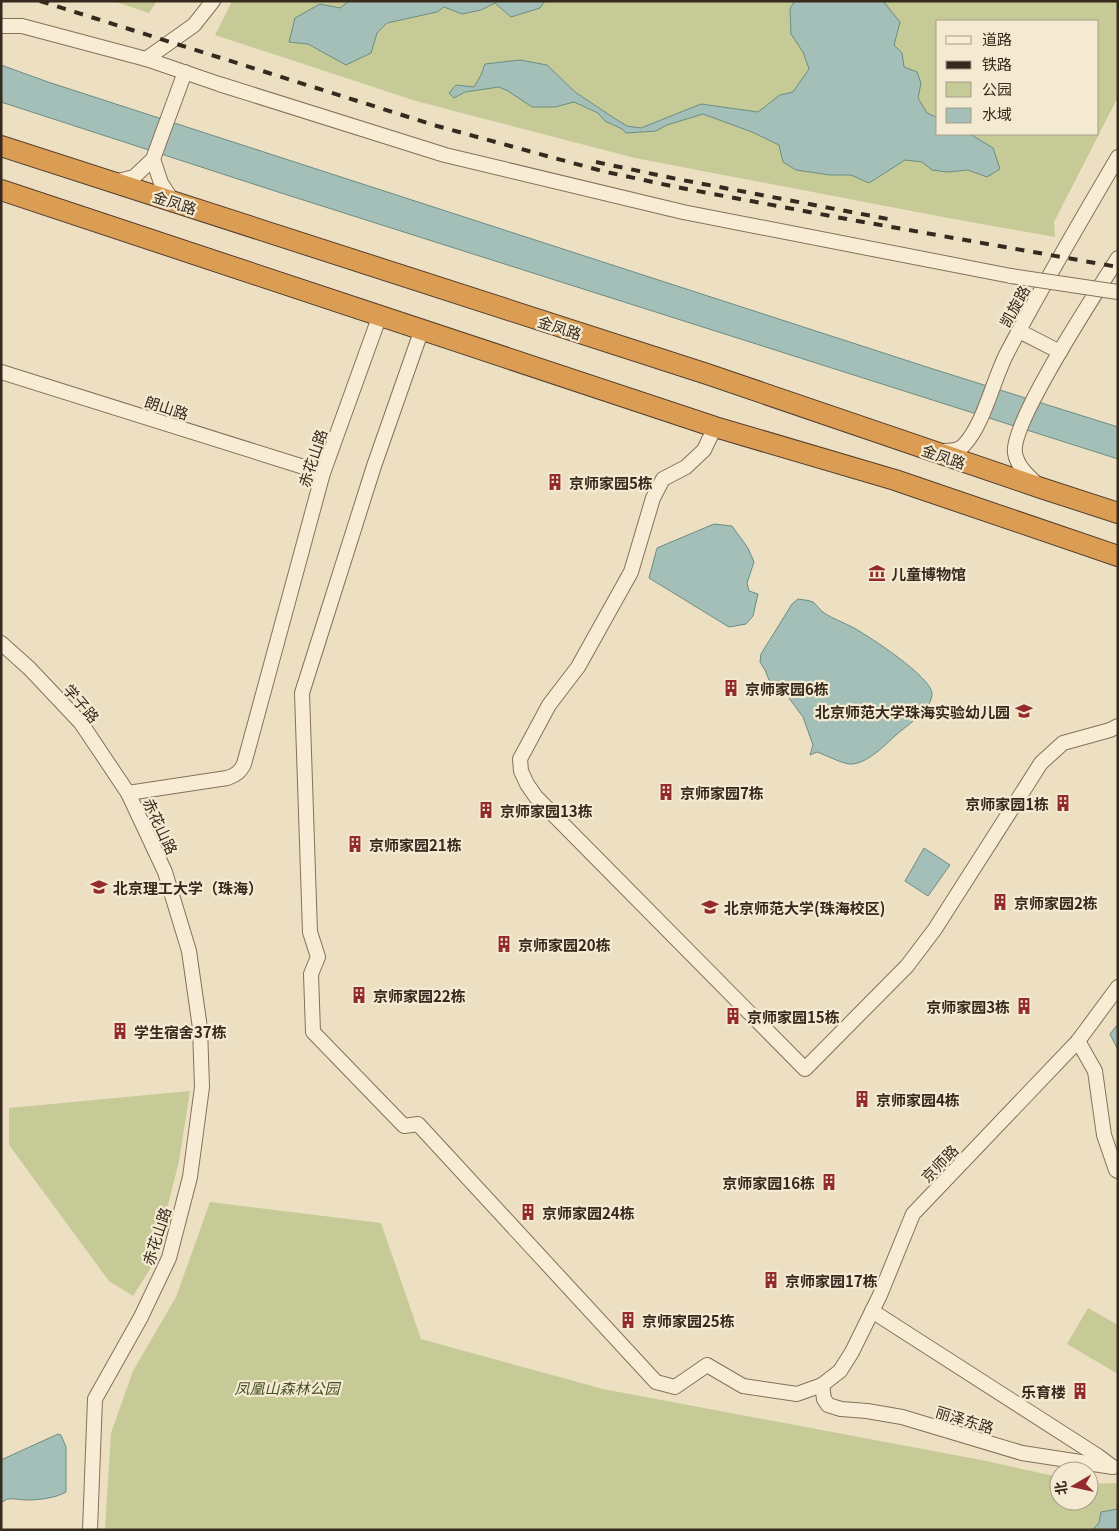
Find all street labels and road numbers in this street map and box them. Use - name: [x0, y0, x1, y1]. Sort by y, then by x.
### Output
- street label: 金凤路: [150, 185, 200, 219]
- street label: 凯旋路: [994, 281, 1034, 331]
- street label: 金凤路: [535, 310, 585, 344]
- street label: 朗山路: [142, 390, 192, 424]
- street label: 赤花山路: [293, 426, 331, 490]
- street label: 金凤路: [919, 439, 969, 473]
- street label: 学子路: [59, 679, 105, 727]
- street label: 赤花山路: [139, 794, 183, 858]
- street label: 京师路: [916, 1140, 962, 1186]
- street label: 赤花山路: [137, 1204, 175, 1268]
- street label: 丽泽东路: [933, 1400, 997, 1438]

